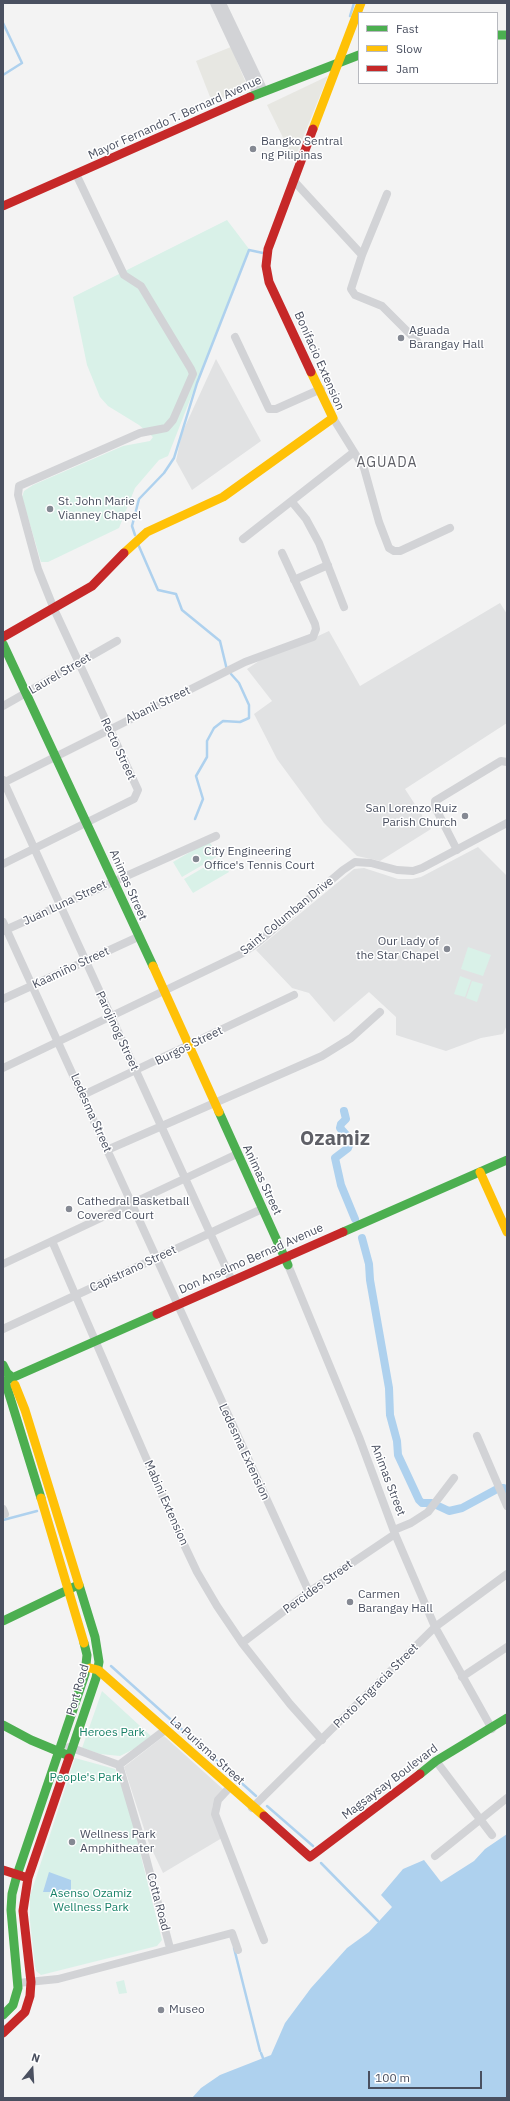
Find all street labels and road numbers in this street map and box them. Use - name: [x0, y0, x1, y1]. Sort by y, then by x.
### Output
- street label: Mayor Fernando T. Bernard Avenue: [86, 73, 264, 163]
- street label: Bonifacio Extension: [291, 310, 347, 412]
- street label: Laurel Street: [26, 650, 94, 698]
- street label: Abanil Street: [123, 683, 193, 727]
- street label: Recto Street: [97, 716, 139, 782]
- street label: Animas Street: [106, 847, 150, 923]
- street label: Saint Columban Drive: [237, 874, 337, 958]
- street label: Juan Luna Street: [21, 877, 109, 929]
- street label: Kaamiño Street: [30, 944, 112, 992]
- street label: Parojinog Street: [92, 989, 142, 1073]
- street label: Burgos Street: [153, 1023, 225, 1069]
- street label: Ledesma Street: [67, 1071, 115, 1155]
- street label: Animas Street: [239, 1143, 285, 1217]
- street label: Don Anselmo Bernad Avenue: [177, 1221, 325, 1297]
- street label: Capistrano Street: [87, 1243, 179, 1295]
- street label: Ledesma Extension: [215, 1402, 273, 1502]
- street label: Animas Street: [368, 1442, 408, 1518]
- street label: Mabini Extension: [141, 1458, 191, 1548]
- street label: Percides Street: [281, 1557, 355, 1617]
- street label: Proto Engracia Street: [331, 1641, 421, 1731]
- street label: Port Road: [64, 1663, 92, 1717]
- street label: La Purisma Street: [167, 1714, 247, 1788]
- street label: Magsaysay Boulevard: [339, 1741, 441, 1823]
- street label: Cotta Road: [143, 1871, 173, 1933]

